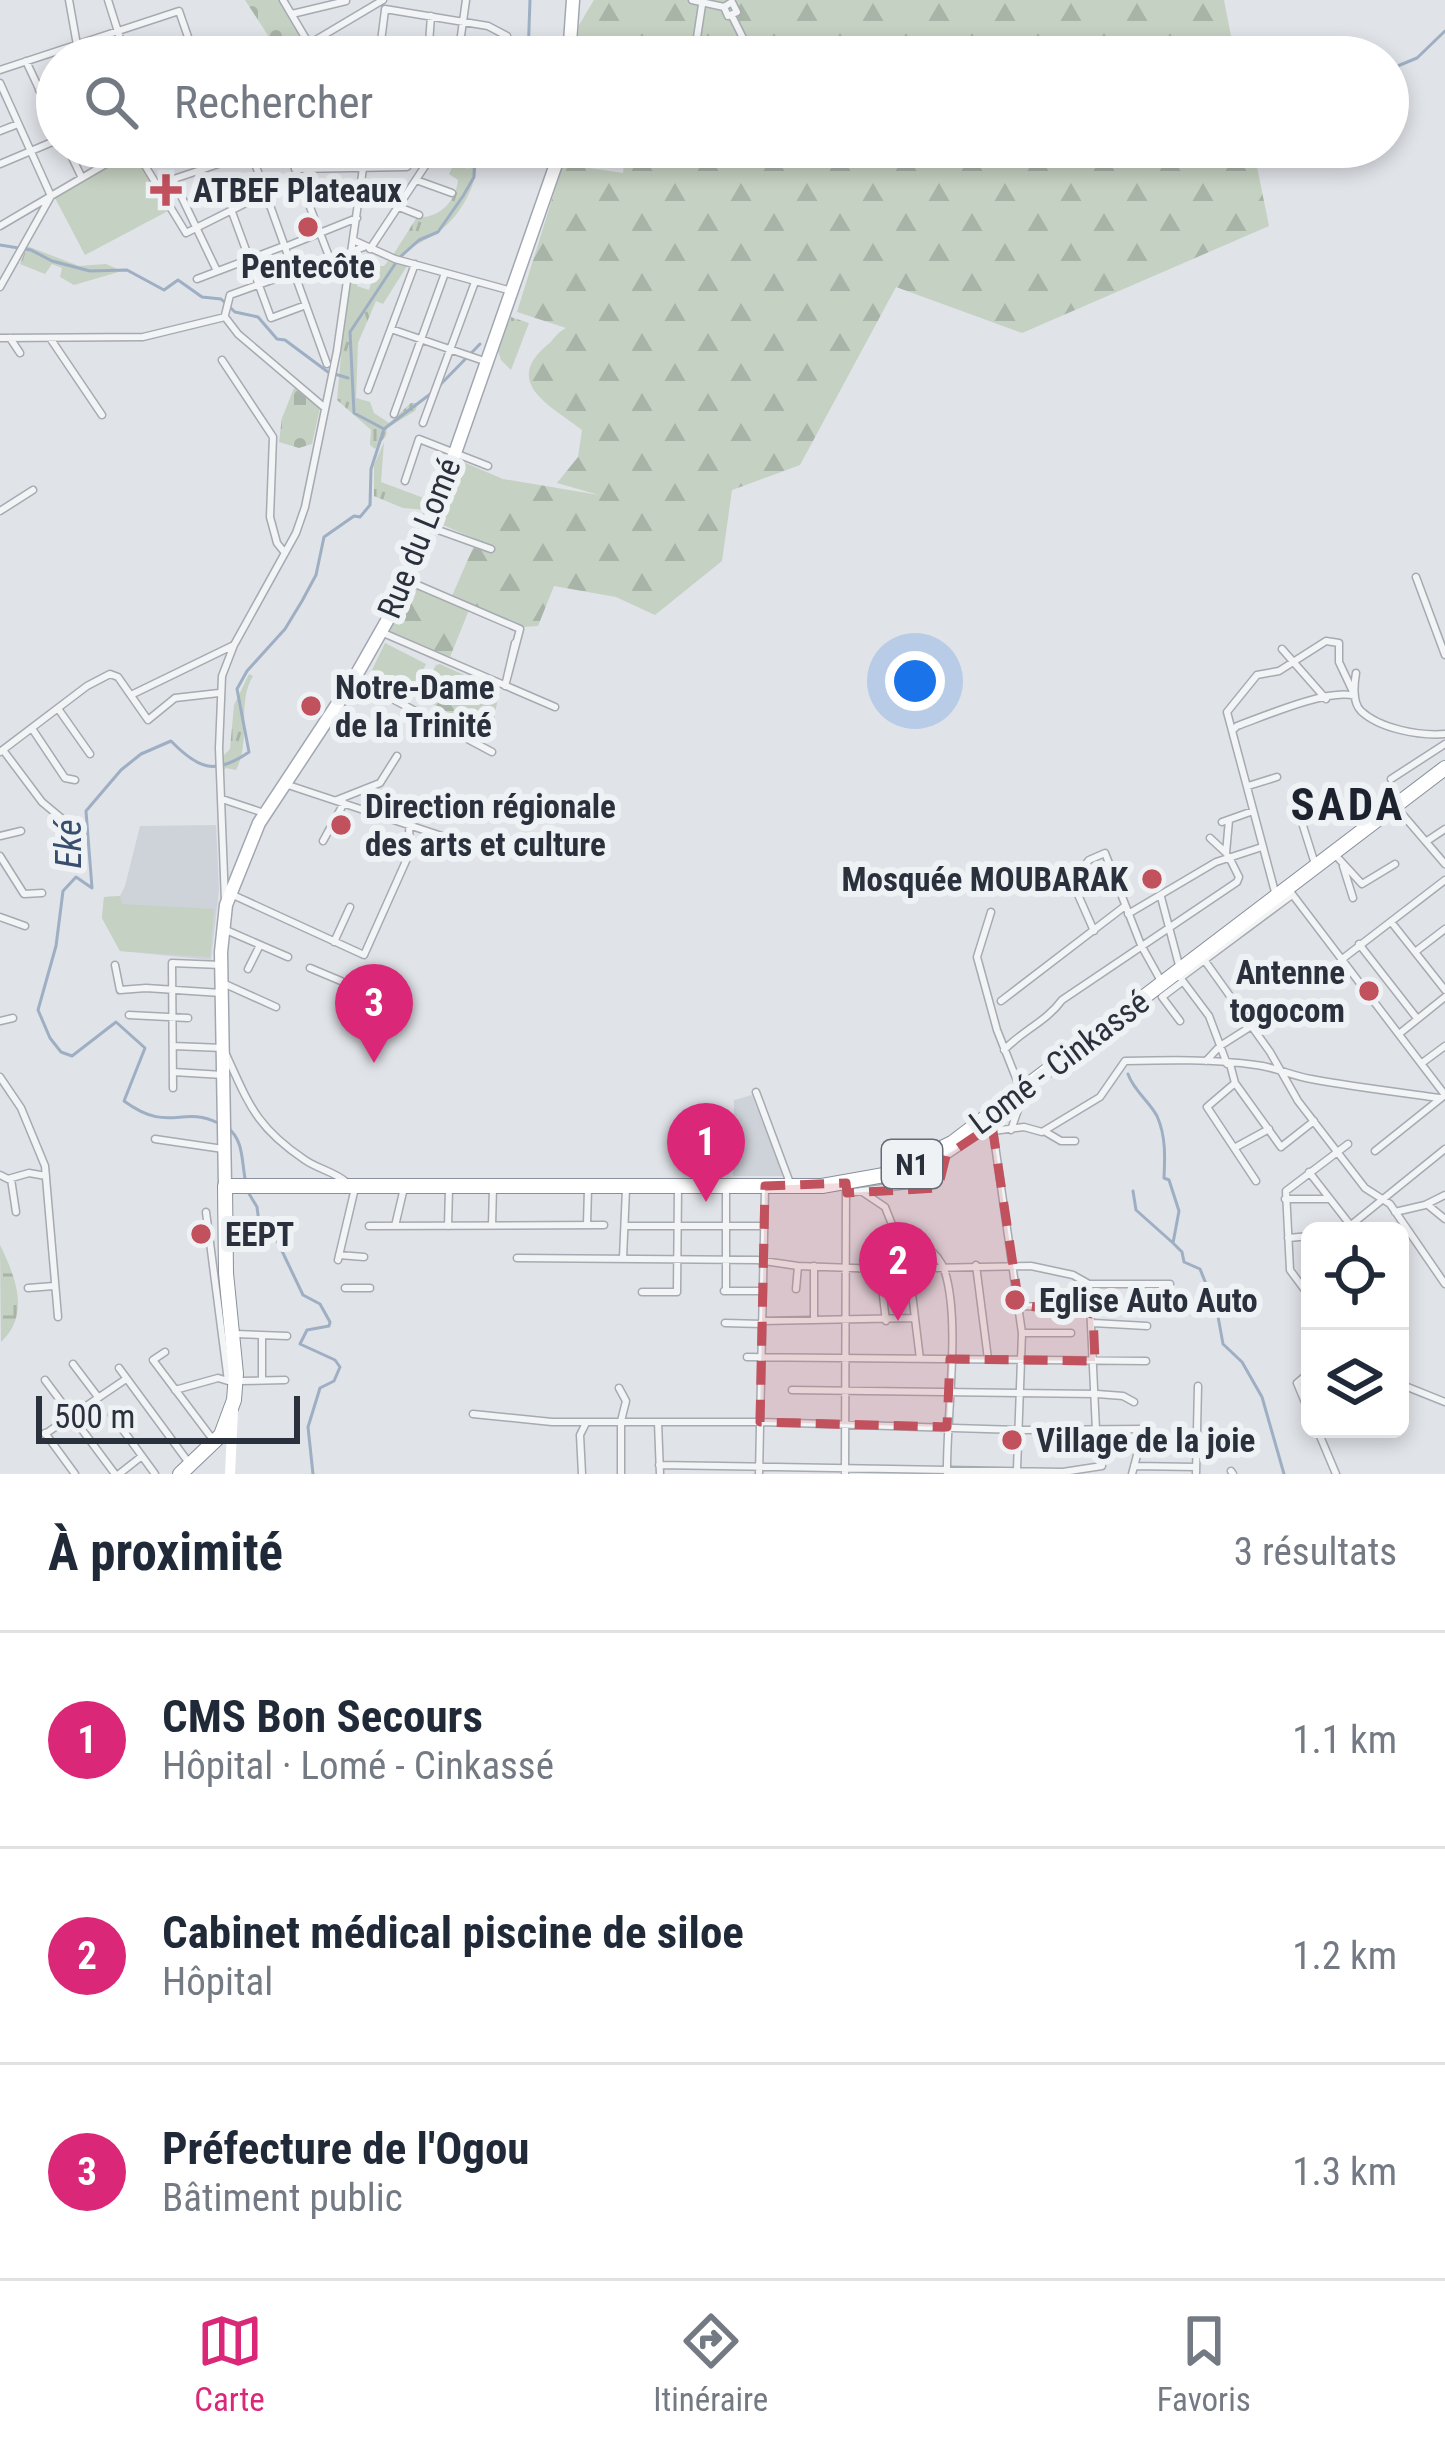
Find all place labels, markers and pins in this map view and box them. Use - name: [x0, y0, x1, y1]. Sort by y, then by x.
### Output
- place label: ATBEF Plateaux: [193, 171, 402, 210]
- marker: ATBEF Plateaux: [150, 174, 182, 206]
- marker: Pentecôte: [295, 214, 321, 240]
- place label: Pentecôte: [241, 247, 375, 286]
- place label: Notre-Dame de la Trinité: [335, 668, 495, 745]
- marker: Notre-Dame de la Trinité: [298, 693, 324, 719]
- place label: Direction régionale des arts et culture: [365, 787, 616, 864]
- marker: Direction régionale des arts et culture: [328, 812, 354, 838]
- place label: Mosquée MOUBARAK: [842, 860, 1129, 899]
- marker: Mosquée MOUBARAK: [1139, 866, 1165, 892]
- place label: Antenne togocom: [1230, 953, 1345, 1030]
- pin: 3: [335, 964, 413, 1063]
- marker: Antenne togocom: [1356, 978, 1382, 1004]
- pin: 1: [667, 1103, 745, 1202]
- place label: EEPT: [225, 1215, 294, 1254]
- marker: EEPT: [188, 1221, 214, 1247]
- pin: 2: [859, 1222, 937, 1321]
- place label: Eglise Auto Auto: [1039, 1281, 1258, 1320]
- marker: Eglise Auto Auto: [1002, 1287, 1028, 1313]
- place label: Village de la joie: [1036, 1421, 1255, 1460]
- marker: Village de la joie: [999, 1427, 1025, 1453]

